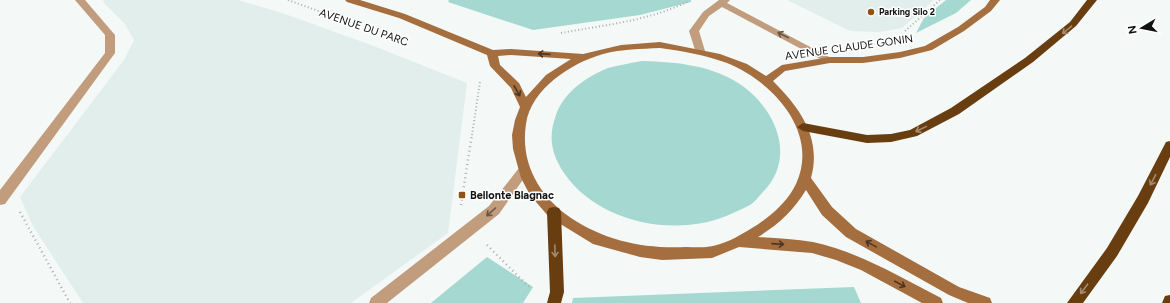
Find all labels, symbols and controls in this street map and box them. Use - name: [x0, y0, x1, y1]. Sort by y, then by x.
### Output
- street label: AVENUE DU PARC: [318, 6, 410, 49]
- place label: Parking Silo 2: [879, 6, 935, 17]
- marker: Parking Silo 2: [866, 7, 876, 17]
- north arrow: [1122, 8, 1162, 48]
- text: N: [1126, 24, 1140, 35]
- one-way arrow: [1061, 25, 1072, 34]
- one-way arrow: [777, 31, 789, 39]
- street label: AVENUE CLAUDE GONIN: [784, 32, 914, 63]
- one-way arrow: [538, 51, 551, 58]
- one-way arrow: [514, 85, 522, 97]
- one-way arrow: [915, 126, 927, 133]
- one-way arrow: [1149, 173, 1156, 185]
- place label: Bellonte Blagnac: [470, 189, 554, 202]
- marker: Bellonte Blagnac: [457, 190, 467, 200]
- one-way arrow: [486, 207, 496, 216]
- one-way arrow: [865, 240, 877, 248]
- one-way arrow: [771, 241, 784, 248]
- one-way arrow: [552, 244, 559, 257]
- one-way arrow: [894, 281, 906, 289]
- one-way arrow: [1080, 284, 1088, 295]

